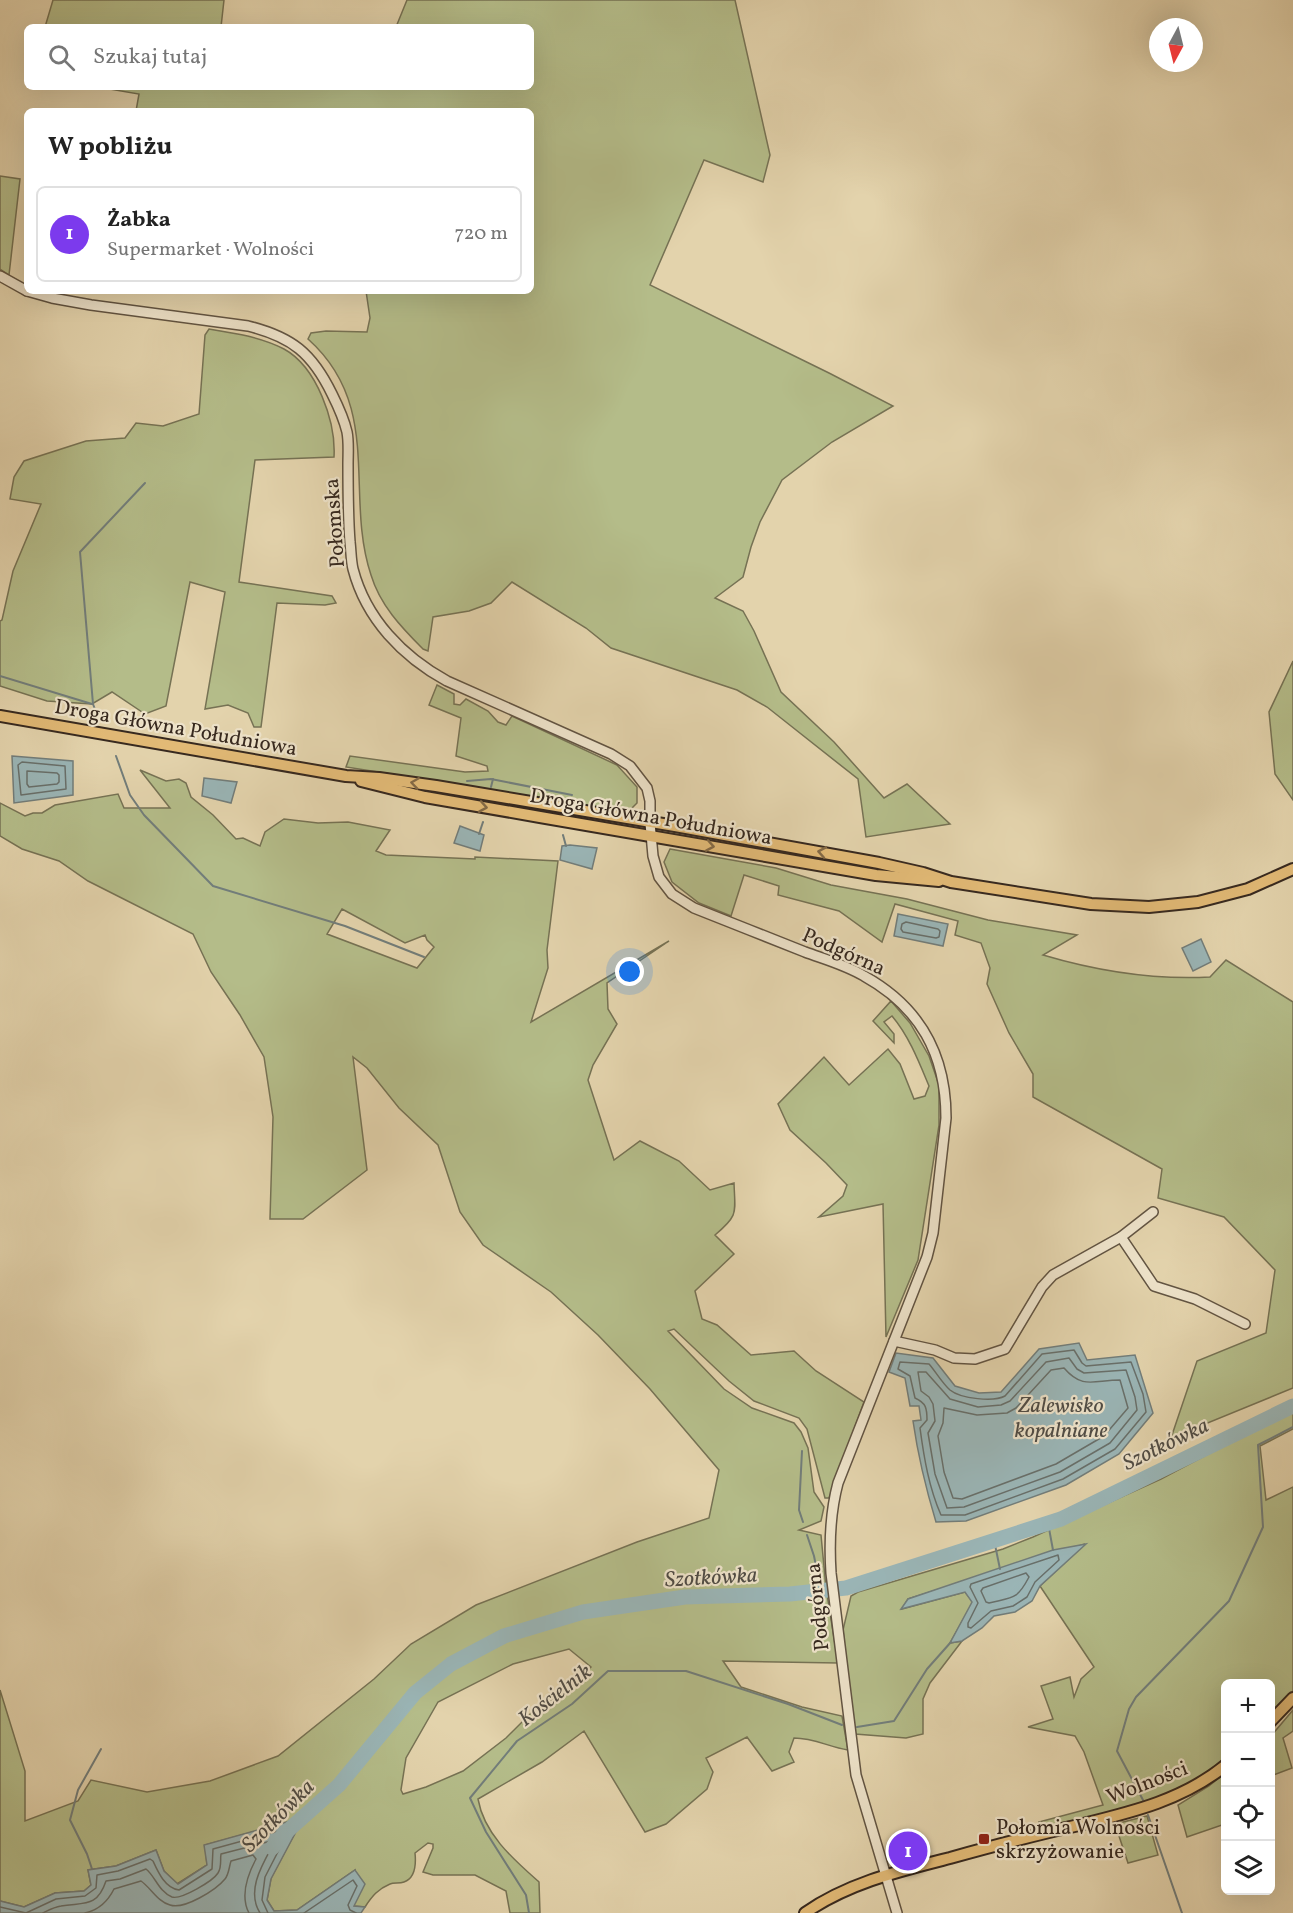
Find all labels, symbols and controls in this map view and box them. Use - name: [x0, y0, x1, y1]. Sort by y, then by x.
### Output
- north arrow: [1149, 18, 1203, 72]
- search box: [24, 24, 534, 90]
- icon: search: [45, 41, 78, 74]
- text: Szukaj tutaj: [93, 42, 207, 73]
- text: W pobliżu: [48, 129, 172, 165]
- text: Żabka: [107, 205, 171, 236]
- text: 1: [65, 220, 74, 248]
- text: 720 m: [454, 220, 508, 248]
- text: Supermarket · Wolności: [107, 236, 314, 264]
- street label: Połomska: [318, 477, 353, 569]
- street label: Droga Główna Południowa: [52, 693, 299, 764]
- one-way arrow: [410, 777, 419, 789]
- street label: Droga Główna Południowa: [527, 782, 774, 853]
- one-way arrow: [478, 800, 488, 813]
- one-way arrow: [705, 839, 715, 852]
- one-way arrow: [817, 846, 827, 859]
- street label: Podgórna: [797, 921, 890, 984]
- your location: [615, 957, 644, 986]
- water label: Zalewisko kopalniane: [1014, 1391, 1108, 1447]
- water label: Szotkówka: [1118, 1411, 1214, 1479]
- water label: Szotkówka: [664, 1561, 758, 1596]
- street label: Podgórna: [799, 1561, 838, 1652]
- water label: Kościelnik: [512, 1657, 599, 1735]
- map controls: [1221, 1679, 1275, 1895]
- button: +: [1221, 1679, 1275, 1733]
- button: −: [1221, 1733, 1275, 1787]
- street label: Wolności: [1103, 1755, 1192, 1812]
- water label: Szotkówka: [235, 1773, 322, 1860]
- button: locate: [1221, 1787, 1275, 1841]
- place label: Połomia Wolności skrzyżowanie: [996, 1814, 1160, 1867]
- pin: 1: [888, 1828, 928, 1874]
- marker: Połomia Wolności skrzyżowanie: [977, 1832, 991, 1846]
- button: layers: [1221, 1841, 1275, 1895]

